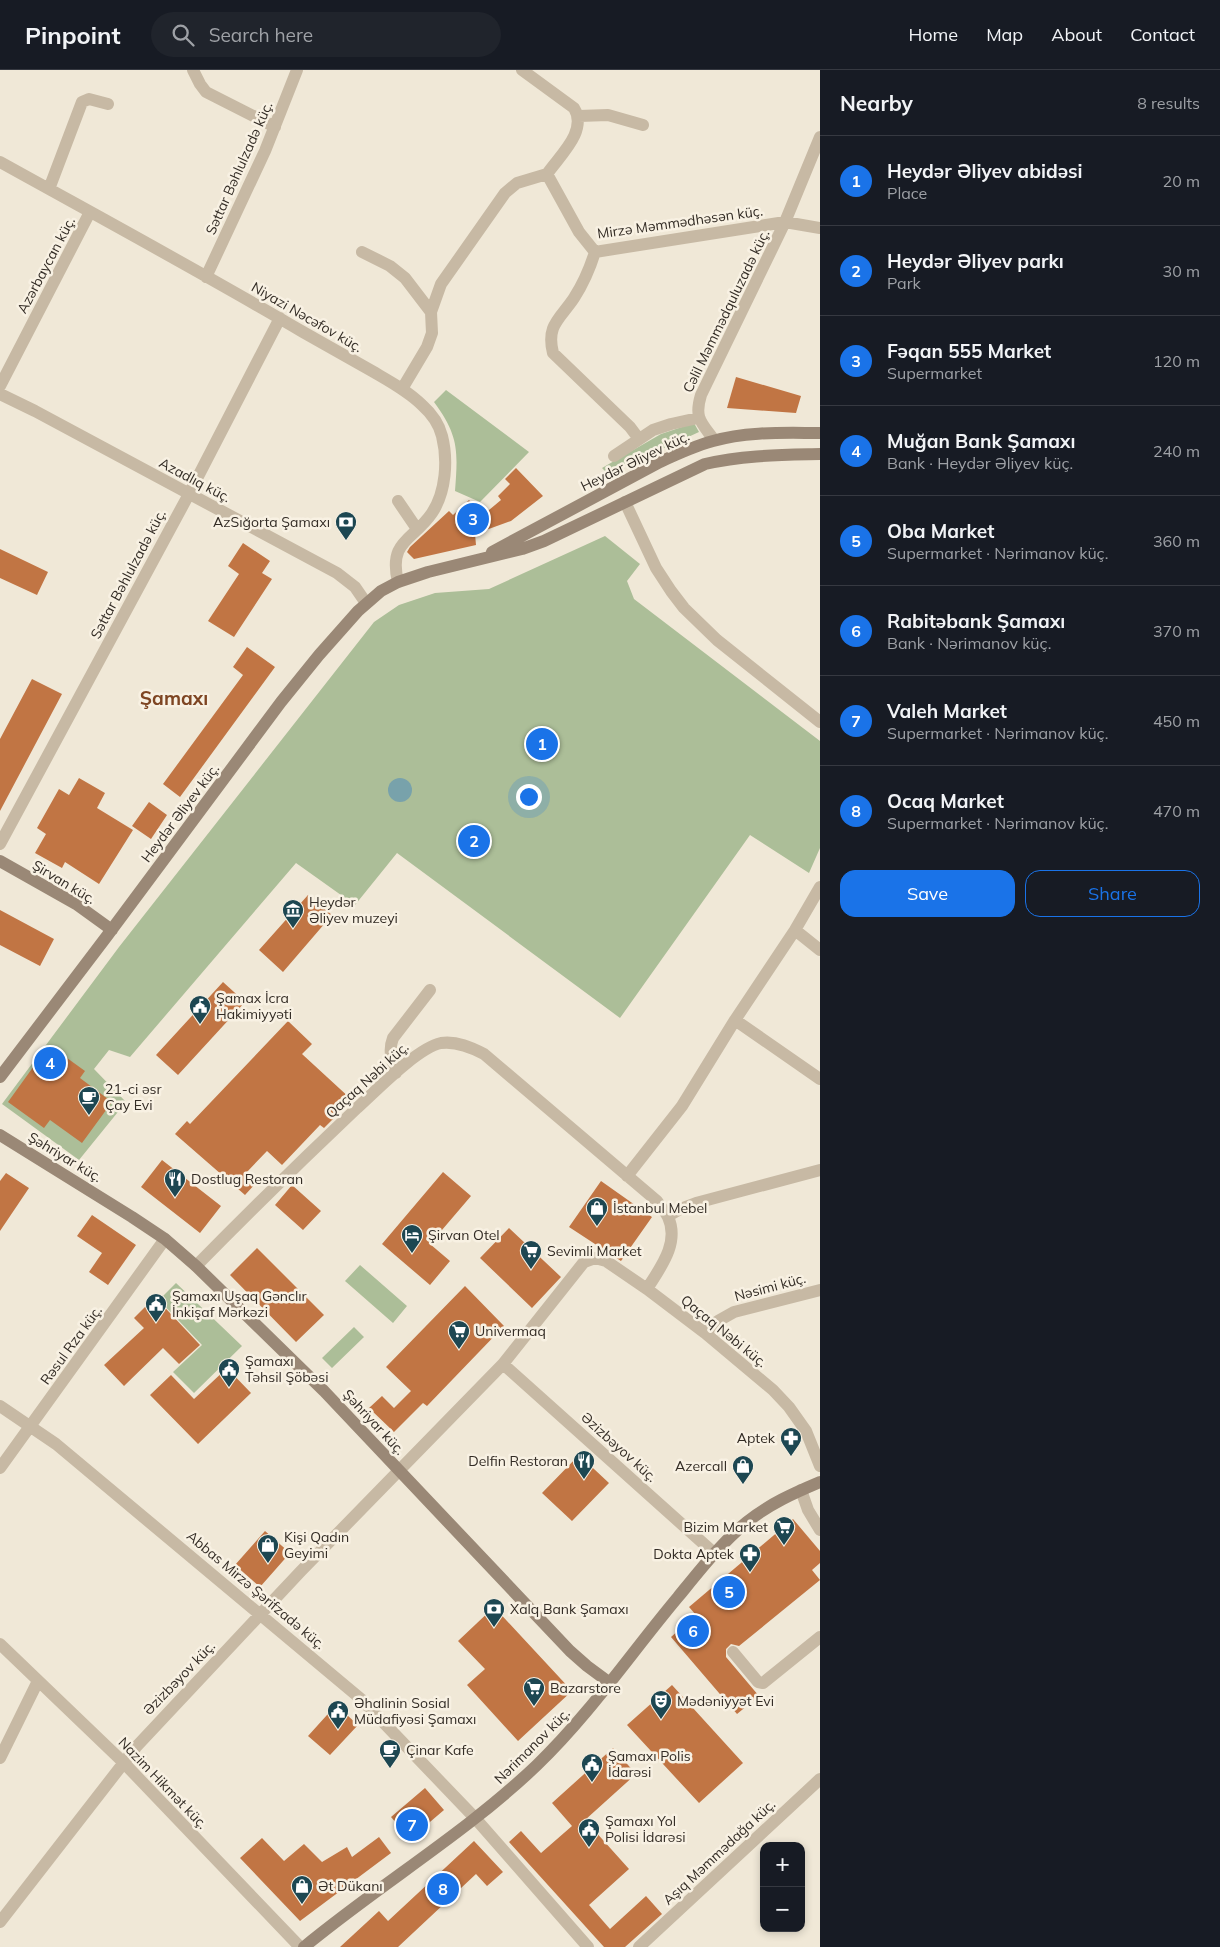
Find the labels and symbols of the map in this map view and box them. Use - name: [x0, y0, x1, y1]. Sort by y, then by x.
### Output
- street label: Səttar Bəhlulzadə küç.: [202, 99, 276, 237]
- street label: Mirzə Məmmədhəsən küç.: [596, 201, 764, 243]
- street label: Azərbaycan küç.: [13, 214, 79, 316]
- street label: Cəlil Məmmədquluzadə küç.: [679, 226, 773, 396]
- street label: Niyazi Nəcəfov küç.: [248, 278, 366, 356]
- street label: Heydər Əliyev küç.: [578, 427, 692, 495]
- street label: Azadlıq küç.: [156, 454, 234, 506]
- pin: 3: [457, 500, 489, 538]
- street label: Səttar Bəhlulzadə küç.: [86, 506, 170, 642]
- bank icon: AzSığorta Şamaxı: [334, 510, 358, 541]
- place label: AzSığorta Şamaxı: [213, 513, 330, 531]
- district label: Şamaxı: [140, 686, 208, 710]
- pin: 1: [526, 725, 558, 763]
- street label: Heydər Əliyev küç.: [137, 760, 223, 866]
- your location: [516, 784, 542, 810]
- pin: 2: [458, 822, 490, 860]
- street label: Şirvan küç.: [29, 856, 99, 908]
- place label: Heydər Əliyev muzeyi: [309, 893, 398, 927]
- museum icon: Heydər Əliyev muzeyi: [281, 898, 305, 929]
- place label: Şamax İcra Hakimiyyəti: [216, 989, 292, 1023]
- public building icon: Şamax İcra Hakimiyyəti: [188, 994, 212, 1025]
- street label: Qaçaq Nəbi küç.: [322, 1038, 412, 1122]
- pin: 4: [34, 1044, 66, 1082]
- place label: 21-ci əsr Çay Evi: [105, 1080, 162, 1114]
- cafe icon: 21-ci əsr Çay Evi: [77, 1085, 101, 1116]
- street label: Şəhriyar küç.: [25, 1128, 105, 1186]
- restaurant icon: Dostlug Restoran: [163, 1167, 187, 1198]
- place label: Dostlug Restoran: [191, 1170, 303, 1188]
- shop icon: İstanbul Mebel: [585, 1196, 609, 1227]
- place label: İstanbul Mebel: [613, 1199, 707, 1217]
- hotel icon: Şirvan Otel: [400, 1223, 424, 1254]
- place label: Şirvan Otel: [428, 1226, 500, 1244]
- supermarket icon: Sevimli Market: [519, 1239, 543, 1270]
- place label: Sevimli Market: [547, 1242, 642, 1260]
- street label: Nəsimi küç.: [732, 1269, 808, 1305]
- place label: Şamaxı Uşaq Gənclır İnkişaf Mərkəzi: [172, 1287, 308, 1321]
- street label: Qaçaq Nəbi küç.: [677, 1291, 771, 1371]
- public building icon: Şamaxı Uşaq Gənclır İnkişaf Mərkəzi: [144, 1292, 168, 1323]
- street label: Rəsul Rza küç.: [36, 1302, 106, 1388]
- supermarket icon: Univermaq: [447, 1319, 471, 1350]
- place label: Univermaq: [475, 1322, 546, 1340]
- place label: Şamaxı Təhsil Şöbəsi: [245, 1352, 328, 1386]
- public building icon: Şamaxı Təhsil Şöbəsi: [217, 1357, 241, 1388]
- street label: Şəhriyar küç.: [339, 1386, 409, 1458]
- street label: Əzizbəyov küç.: [577, 1408, 661, 1486]
- pharmacy icon: Aptek: [779, 1426, 803, 1457]
- place label: Aptek: [737, 1429, 776, 1447]
- restaurant icon: Delfin Restoran: [572, 1449, 596, 1480]
- place label: Delfin Restoran: [468, 1452, 568, 1470]
- shop icon: Azercall: [731, 1454, 755, 1485]
- place label: Azercall: [675, 1457, 727, 1475]
- supermarket icon: Bizim Market: [772, 1515, 796, 1546]
- place label: Bizim Market: [684, 1518, 768, 1536]
- street label: Abbas Mirzə Şərifzadə küç.: [183, 1527, 329, 1653]
- place label: Kişi Qadın Geyimi: [284, 1528, 349, 1562]
- shop icon: Kişi Qadın Geyimi: [256, 1533, 280, 1564]
- pharmacy icon: Dokta Aptek: [738, 1542, 762, 1573]
- place label: Dokta Aptek: [653, 1545, 735, 1563]
- pin: 5: [713, 1573, 745, 1611]
- bank icon: Xalq Bank Şamaxı: [482, 1597, 506, 1628]
- place label: Xalq Bank Şamaxı: [510, 1600, 629, 1618]
- pin: 6: [677, 1612, 709, 1650]
- street label: Əzizbəyov küç.: [139, 1637, 219, 1719]
- supermarket icon: Bazarstore: [522, 1676, 546, 1707]
- place label: Bazarstore: [550, 1679, 621, 1697]
- theatre icon: Mədəniyyət Evi: [649, 1689, 673, 1720]
- place label: Mədəniyyət Evi: [677, 1692, 774, 1710]
- place label: Əhalinin Sosial Müdafiyəsi Şamaxı: [354, 1694, 476, 1728]
- public building icon: Əhalinin Sosial Müdafiyəsi Şamaxı: [326, 1699, 350, 1730]
- street label: Nərimanov küç.: [490, 1704, 574, 1788]
- street label: Nazim Hikmət küç.: [115, 1733, 211, 1833]
- cafe icon: Çinar Kafe: [378, 1738, 402, 1769]
- place label: Çinar Kafe: [406, 1741, 474, 1759]
- place label: Şamaxı Polis İdarəsi: [608, 1747, 691, 1781]
- public building icon: Şamaxı Polis İdarəsi: [580, 1752, 604, 1783]
- street label: Aşıq Məmmədağa küç.: [659, 1795, 779, 1909]
- pin: 7: [396, 1806, 428, 1844]
- place label: Şamaxı Yol Polisi İdarəsi: [605, 1812, 686, 1846]
- public building icon: Şamaxı Yol Polisi İdarəsi: [577, 1817, 601, 1848]
- pin: 8: [427, 1870, 459, 1908]
- shop icon: Ət Dükanı: [290, 1874, 314, 1905]
- place label: Ət Dükanı: [318, 1877, 383, 1895]

